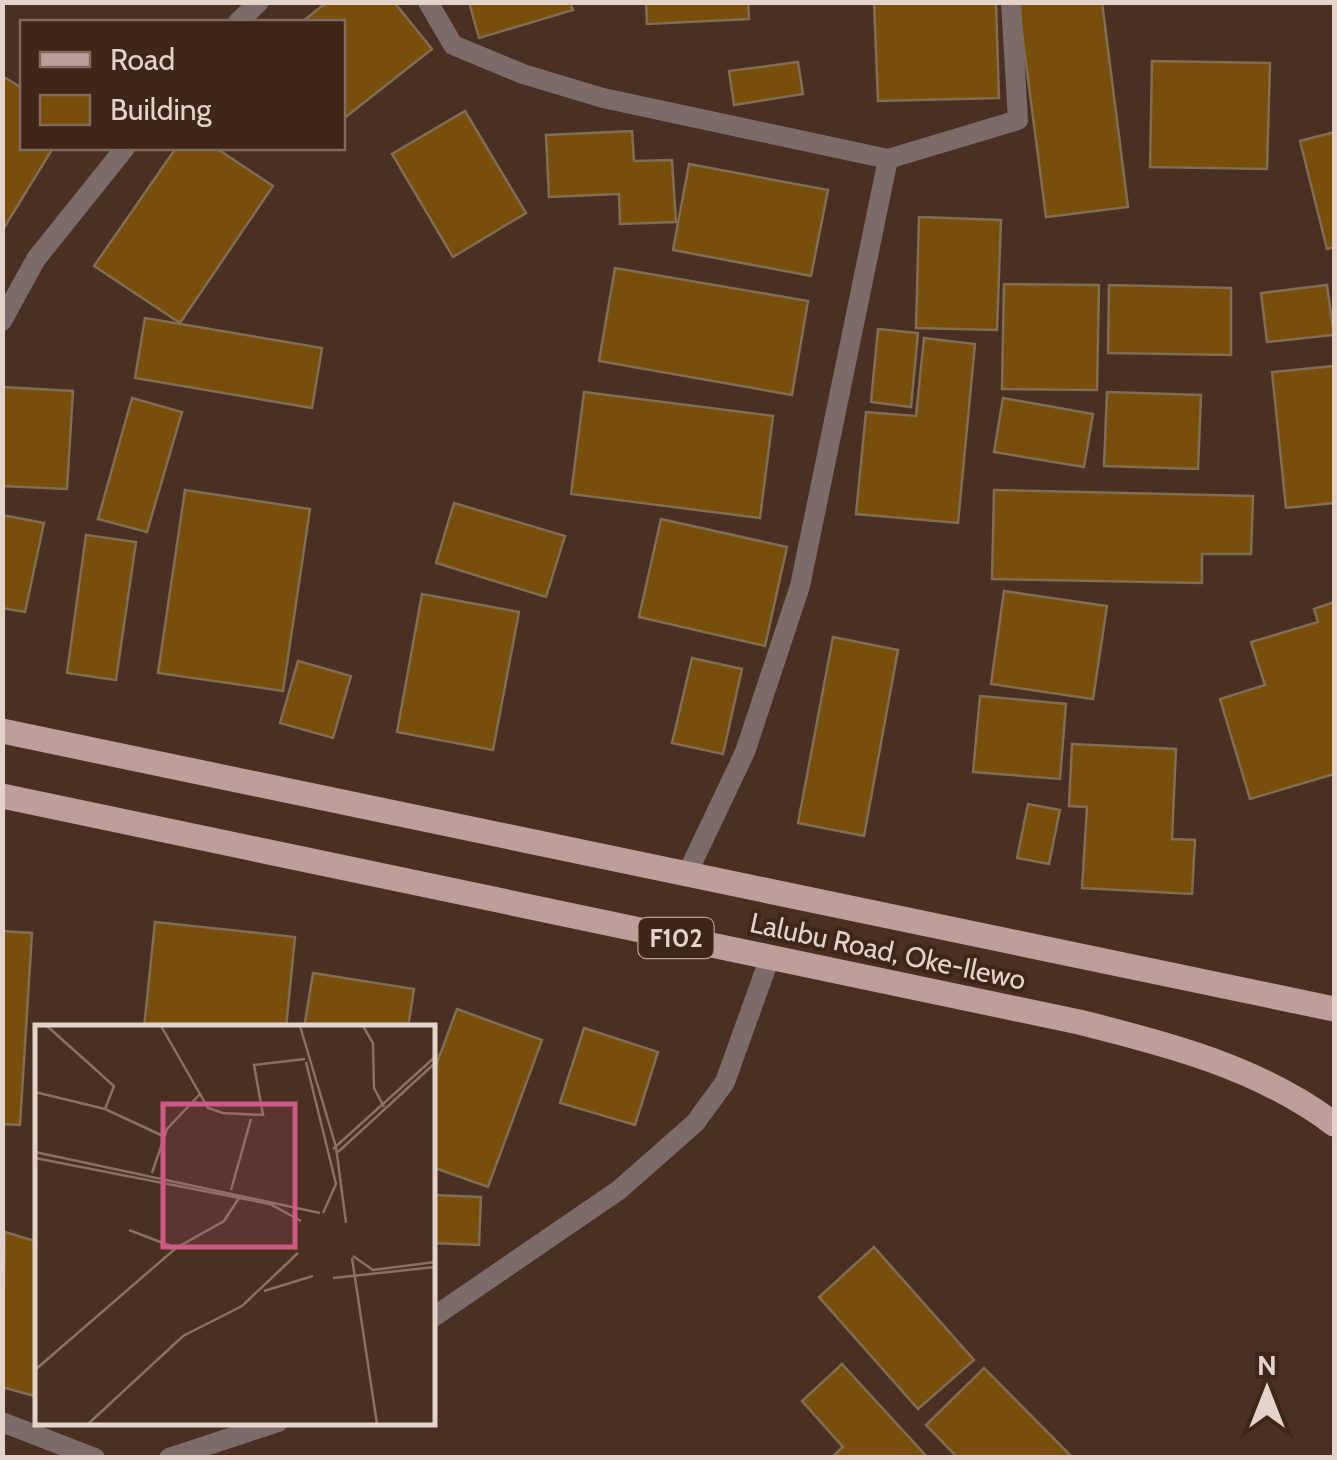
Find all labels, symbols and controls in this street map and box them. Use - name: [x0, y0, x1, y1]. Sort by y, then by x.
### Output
- legend: [20, 20, 345, 150]
- text: Road: [110, 41, 175, 78]
- text: Building: [110, 91, 213, 128]
- street label: Lalubu Road, Oke-Ilewo: [747, 905, 1029, 997]
- road number: F102: [638, 918, 714, 958]
- inset map: [35, 1025, 435, 1425]
- north arrow: [1217, 1340, 1317, 1440]
- text: N: [1257, 1348, 1277, 1382]

